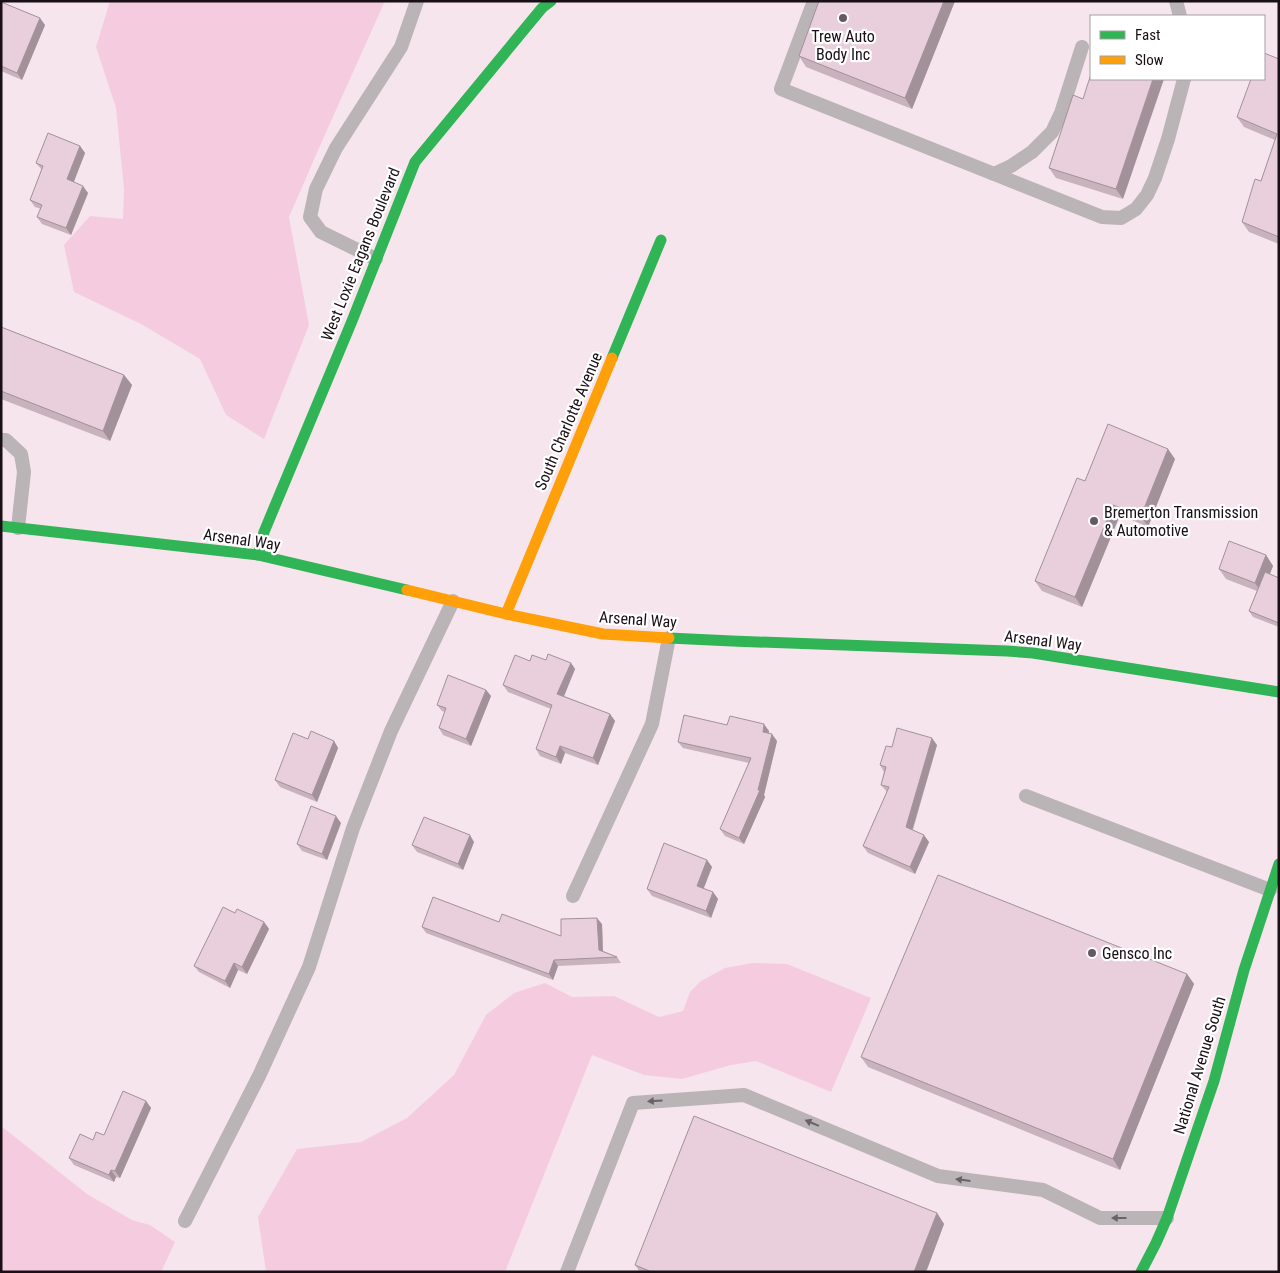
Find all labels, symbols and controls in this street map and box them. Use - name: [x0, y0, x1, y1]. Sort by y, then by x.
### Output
- marker: Trew Auto Body Inc: [837, 12, 849, 24]
- legend: [1090, 15, 1265, 80]
- text: Fast: [1135, 26, 1160, 44]
- place label: Trew Auto Body Inc: [811, 27, 875, 64]
- text: Slow: [1135, 51, 1164, 69]
- street label: West Loxie Eagans Boulevard: [317, 165, 404, 344]
- street label: South Charlotte Avenue: [531, 349, 606, 493]
- place label: Bremerton Transmission & Automotive: [1104, 503, 1258, 540]
- marker: Bremerton Transmission & Automotive: [1088, 515, 1100, 527]
- street label: Arsenal Way: [202, 525, 282, 554]
- street label: Arsenal Way: [598, 607, 678, 632]
- street label: Arsenal Way: [1003, 626, 1083, 655]
- place label: Gensco Inc: [1102, 944, 1172, 963]
- marker: Gensco Inc: [1086, 947, 1098, 959]
- street label: National Avenue South: [1169, 994, 1229, 1136]
- one-way arrow: [647, 1098, 663, 1106]
- one-way arrow: [805, 1119, 819, 1127]
- one-way arrow: [955, 1176, 971, 1184]
- one-way arrow: [1110, 1214, 1126, 1222]

